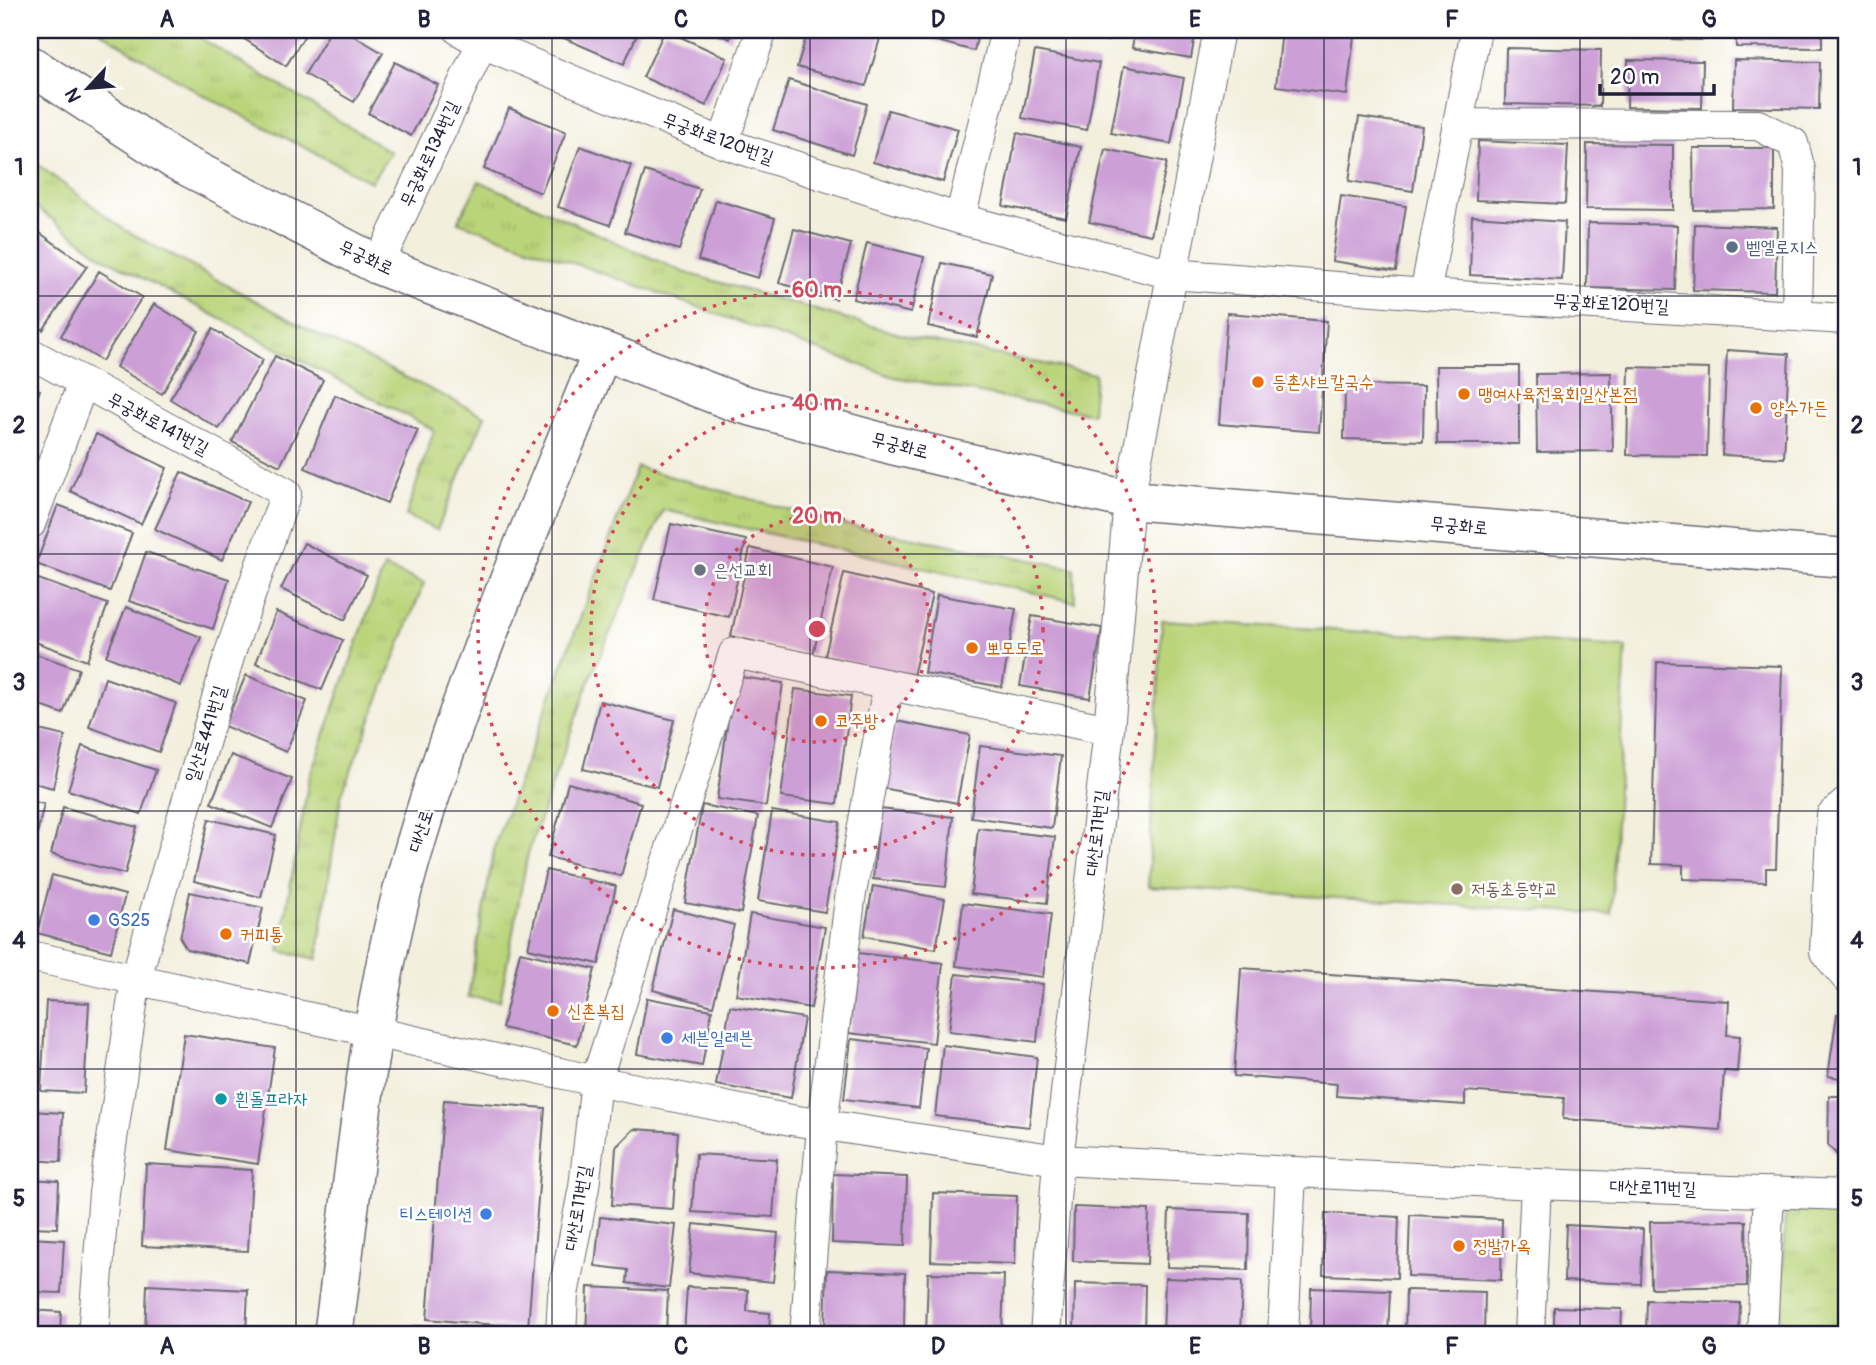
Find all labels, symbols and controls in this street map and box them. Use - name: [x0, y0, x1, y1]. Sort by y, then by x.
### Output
- text: A: [160, 5, 175, 34]
- text: B: [417, 5, 431, 34]
- text: C: [674, 5, 688, 34]
- text: D: [931, 5, 945, 34]
- text: E: [1189, 5, 1201, 34]
- text: F: [1445, 5, 1459, 34]
- text: G: [1701, 5, 1717, 34]
- north arrow: [52, 52, 122, 122]
- scale bar: [1600, 52, 1713, 96]
- text: 20 m: [1610, 64, 1659, 91]
- text: N: [60, 84, 87, 106]
- street label: 무궁화로134번길: [395, 97, 465, 211]
- street label: 무궁화로120번길: [659, 108, 777, 170]
- text: 1: [15, 153, 24, 182]
- text: 1: [1853, 153, 1862, 182]
- street label: 무궁화로: [335, 235, 397, 281]
- place label: 벧엘로지스: [1746, 236, 1818, 259]
- marker: 벧엘로지스: [1724, 239, 1740, 255]
- text: 60 m: [792, 277, 842, 304]
- street label: 무궁화로120번길: [1552, 289, 1670, 319]
- place label: 등촌샤브칼국수: [1272, 371, 1373, 394]
- marker: 등촌샤브칼국수: [1250, 374, 1266, 390]
- place label: 맹여사육전육회일산본점: [1478, 383, 1638, 406]
- marker: 맹여사육전육회일산본점: [1456, 386, 1472, 402]
- street label: 무궁화로141번길: [103, 388, 213, 461]
- text: 40 m: [792, 390, 842, 417]
- place label: 양수가든: [1770, 397, 1828, 420]
- marker: 양수가든: [1748, 400, 1764, 416]
- text: 2: [13, 411, 26, 440]
- text: 2: [1851, 411, 1864, 440]
- street label: 무궁화로: [869, 428, 931, 464]
- text: 20 m: [792, 503, 842, 530]
- street label: 무궁화로: [1429, 512, 1489, 540]
- place label: 은선교회: [714, 559, 772, 582]
- marker: 은선교회: [692, 562, 708, 578]
- centre of rings: [805, 617, 829, 641]
- place label: 뽀모도로: [986, 637, 1044, 660]
- marker: 뽀모도로: [964, 640, 980, 656]
- text: 3: [13, 668, 25, 697]
- text: 3: [1851, 668, 1863, 697]
- street label: 일산로441번길: [180, 682, 232, 785]
- place label: 코주방: [835, 710, 879, 733]
- marker: 코주방: [813, 713, 829, 729]
- street label: 대산로11번길: [1080, 788, 1114, 877]
- street label: 대산로: [403, 807, 439, 855]
- place label: 저동초등학교: [1471, 878, 1558, 901]
- marker: 저동초등학교: [1449, 881, 1465, 897]
- place label: GS25: [108, 909, 150, 932]
- marker: GS25: [86, 912, 102, 928]
- place label: 커피통: [240, 923, 283, 946]
- text: 4: [12, 926, 26, 955]
- marker: 커피통: [218, 926, 234, 942]
- text: 4: [1850, 926, 1864, 955]
- place label: 신촌복집: [567, 1000, 625, 1023]
- marker: 신촌복집: [545, 1003, 561, 1019]
- place label: 세븐일레븐: [681, 1027, 753, 1050]
- marker: 세븐일레븐: [659, 1030, 675, 1046]
- place label: 흰돌프라자: [235, 1088, 308, 1111]
- marker: 흰돌프라자: [213, 1091, 229, 1107]
- street label: 대산로11번길: [559, 1163, 597, 1253]
- street label: 대산로11번길: [1609, 1175, 1697, 1201]
- text: 5: [13, 1184, 25, 1213]
- text: 5: [1851, 1184, 1863, 1213]
- place label: 티스테이션: [400, 1203, 472, 1226]
- marker: 티스테이션: [478, 1206, 494, 1222]
- place label: 정발가옥: [1473, 1235, 1531, 1258]
- marker: 정발가옥: [1451, 1238, 1467, 1254]
- text: A: [160, 1332, 175, 1361]
- text: B: [417, 1332, 431, 1361]
- text: C: [674, 1332, 688, 1361]
- text: D: [931, 1332, 945, 1361]
- text: E: [1189, 1332, 1201, 1361]
- text: F: [1445, 1332, 1459, 1361]
- text: G: [1701, 1332, 1717, 1361]

